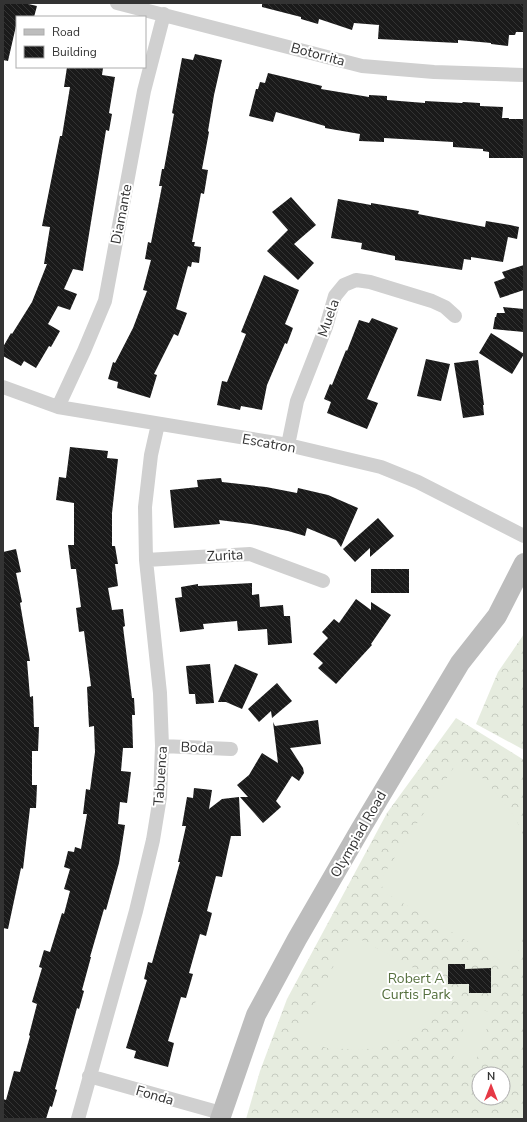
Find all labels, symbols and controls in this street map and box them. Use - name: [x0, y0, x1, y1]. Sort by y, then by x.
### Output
- legend: [16, 16, 146, 68]
- text: Road: [52, 24, 80, 40]
- street label: Botorrita: [289, 38, 347, 71]
- text: Building: [52, 44, 97, 60]
- street label: Diamante: [106, 182, 137, 246]
- street label: Muela: [313, 297, 344, 340]
- street label: Escatron: [241, 429, 297, 458]
- street label: Zurita: [206, 545, 244, 566]
- street label: Boda: [180, 737, 214, 758]
- street label: Tabuenca: [149, 745, 172, 807]
- street label: Olympiad Road: [326, 787, 391, 881]
- park label: Robert A Curtis Park: [382, 969, 451, 1004]
- north arrow: [471, 1066, 511, 1106]
- text: N: [487, 1069, 495, 1084]
- street label: Fonda: [134, 1081, 176, 1110]

